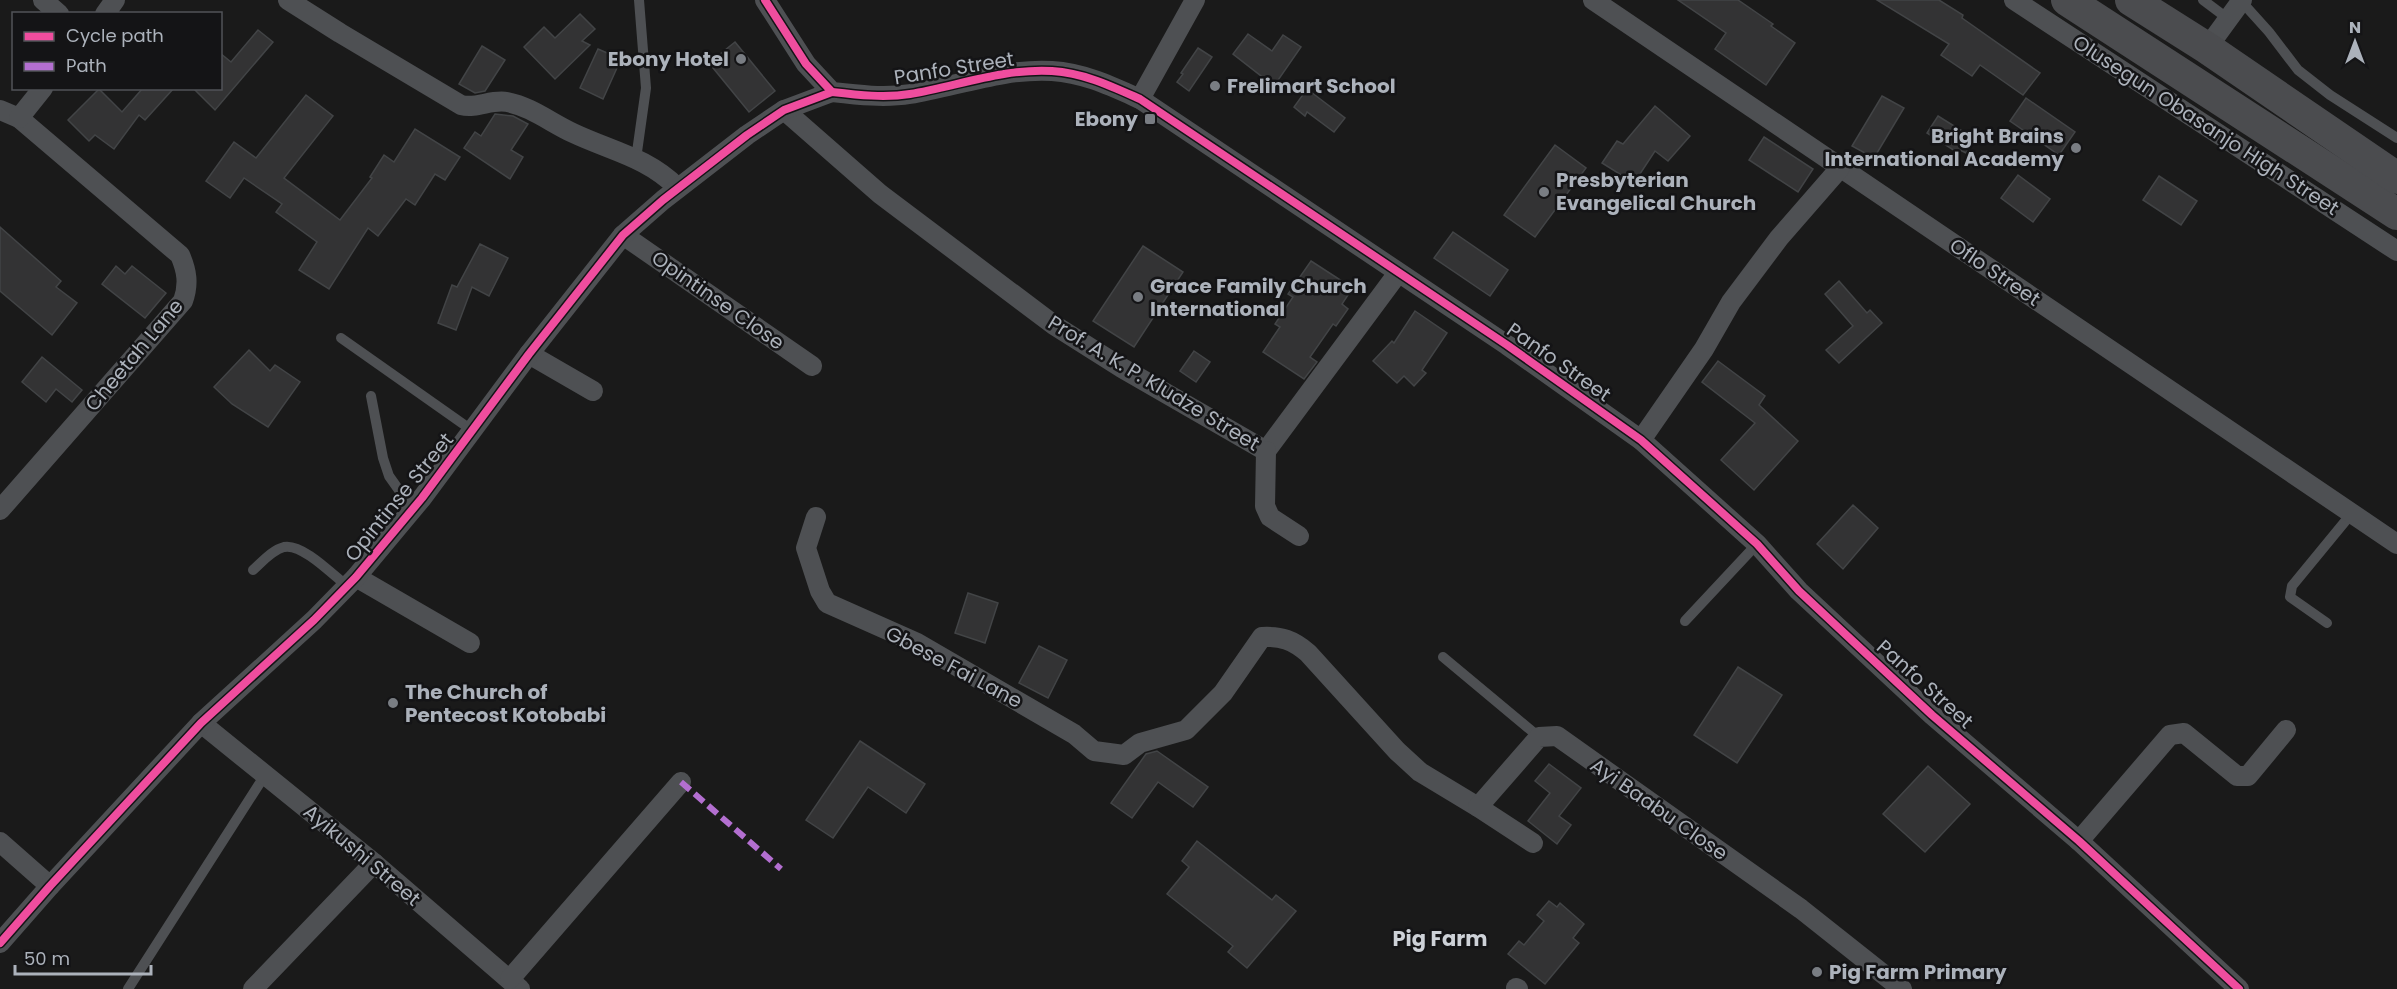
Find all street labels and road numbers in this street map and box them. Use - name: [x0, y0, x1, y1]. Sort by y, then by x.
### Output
- street label: Olusegun Obasanjo High Street: [2067, 28, 2345, 222]
- street label: Panfo Street: [892, 45, 1016, 91]
- street label: Oflo Street: [1944, 231, 2046, 313]
- street label: Opintinse Close: [646, 244, 790, 356]
- street label: Cheetah Lane: [78, 293, 190, 417]
- street label: Prof. A. K. P. Kludze Street: [1043, 309, 1265, 457]
- street label: Panfo Street: [1501, 316, 1617, 408]
- street label: Opintinse Street: [338, 427, 460, 567]
- street label: Gbese Fai Lane: [881, 619, 1027, 715]
- street label: Panfo Street: [1871, 633, 1979, 735]
- street label: Ayi Baabu Close: [1585, 751, 1733, 867]
- street label: Ayikushi Street: [298, 798, 426, 912]

